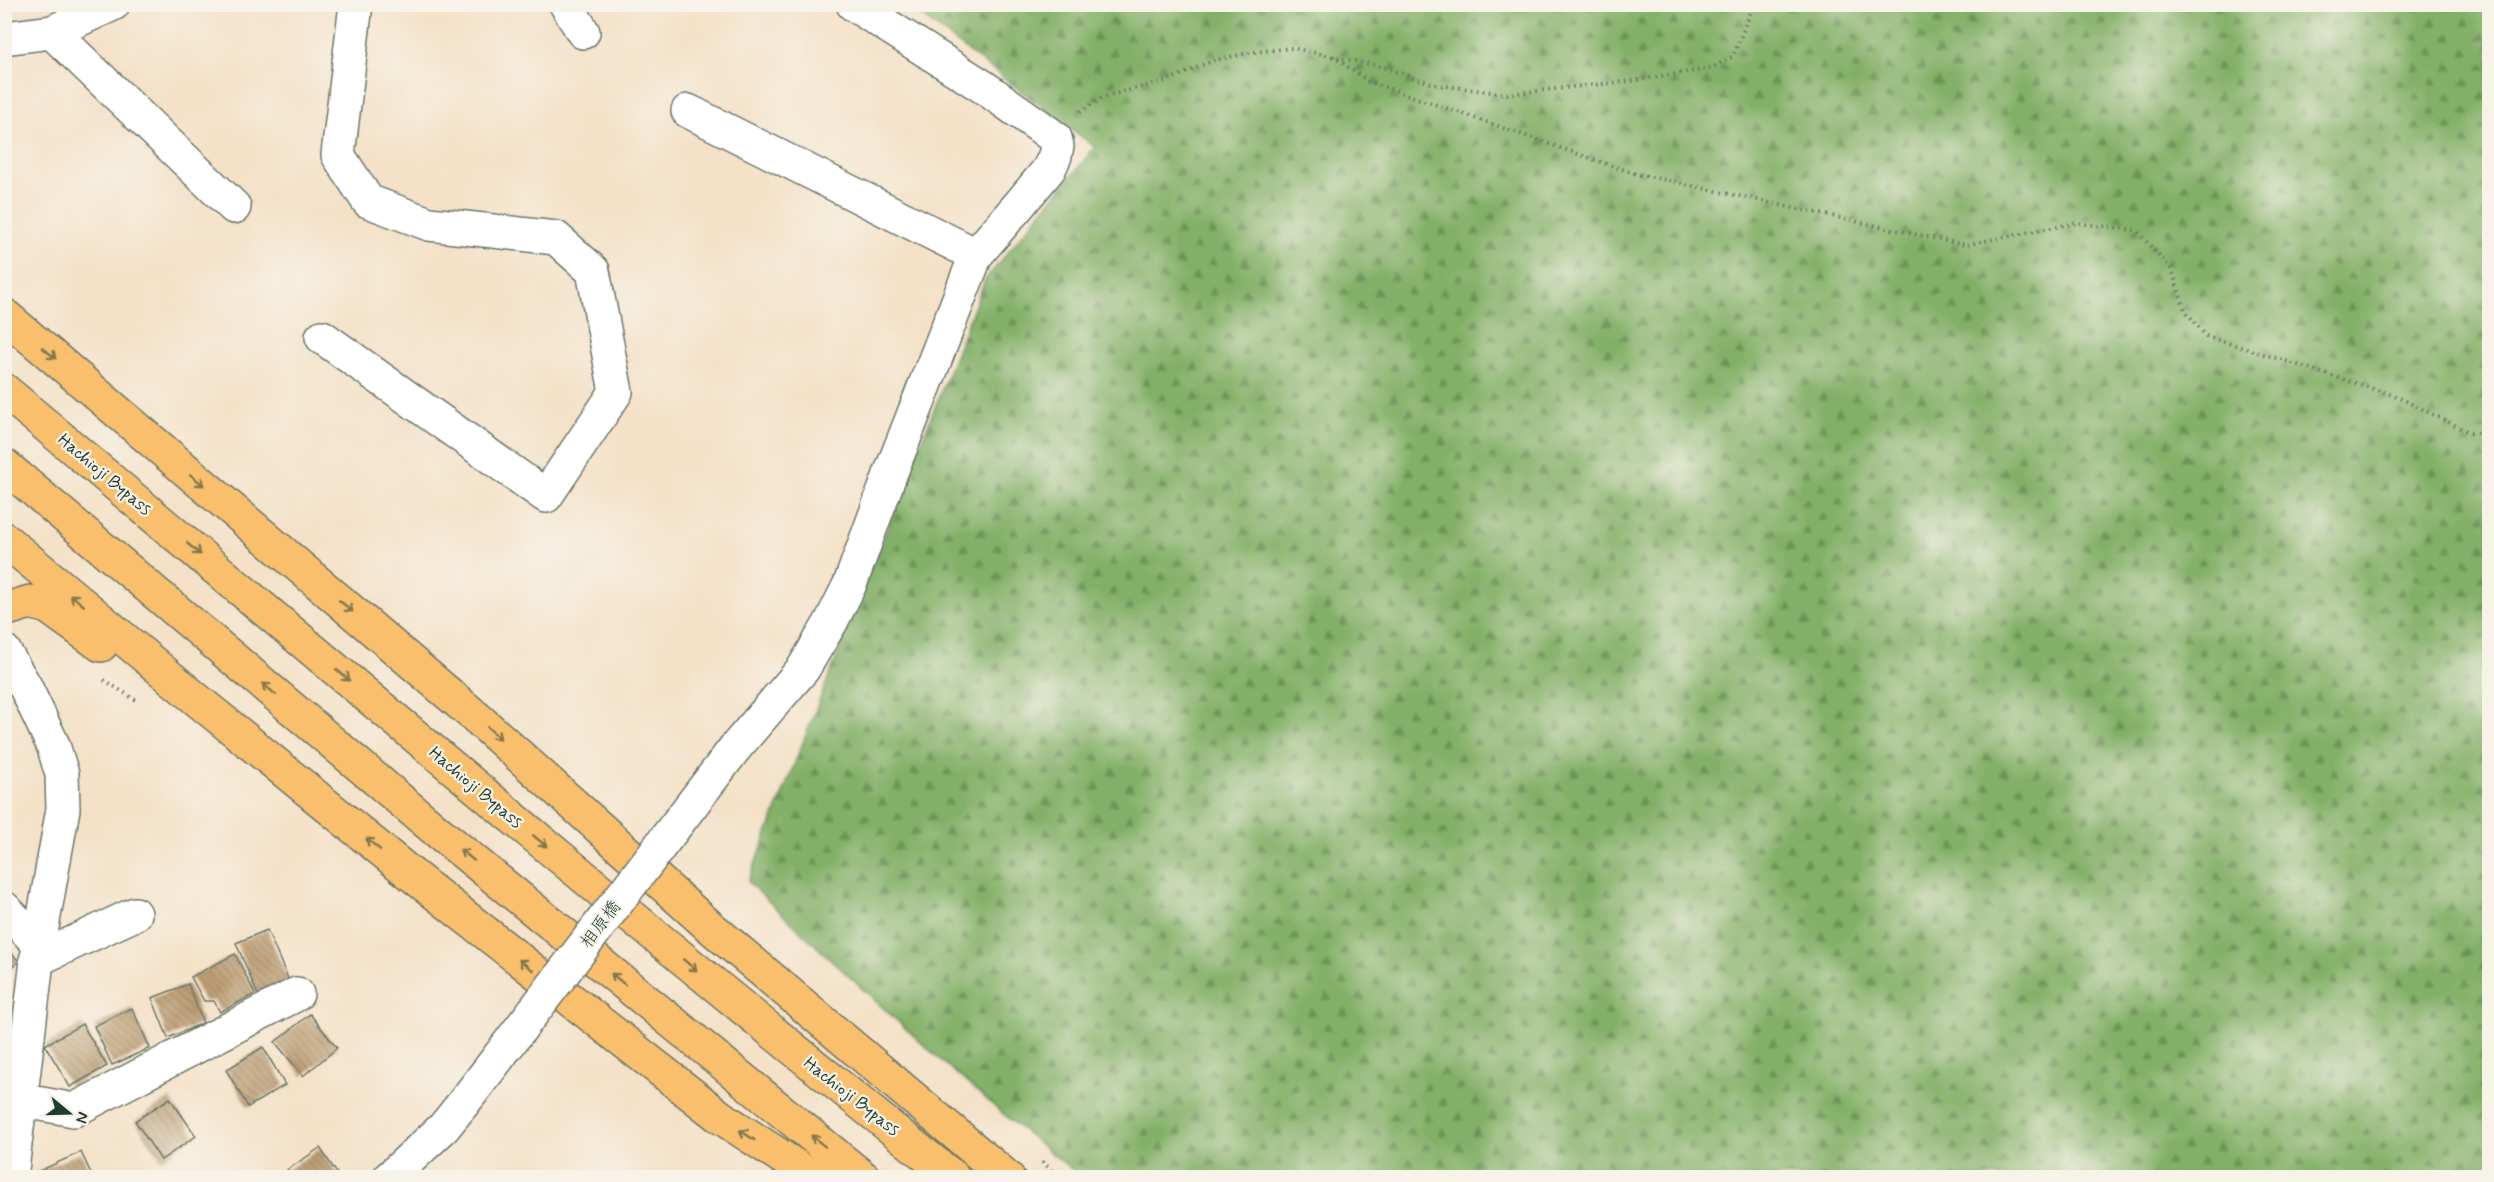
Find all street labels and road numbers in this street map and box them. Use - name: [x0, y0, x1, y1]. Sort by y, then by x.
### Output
- street label: Hachioji Bypass: [52, 428, 157, 521]
- street label: Hachioji Bypass: [423, 741, 528, 834]
- street label: 相原橋: [575, 896, 627, 953]
- street label: Hachioji Bypass: [798, 1052, 905, 1142]

